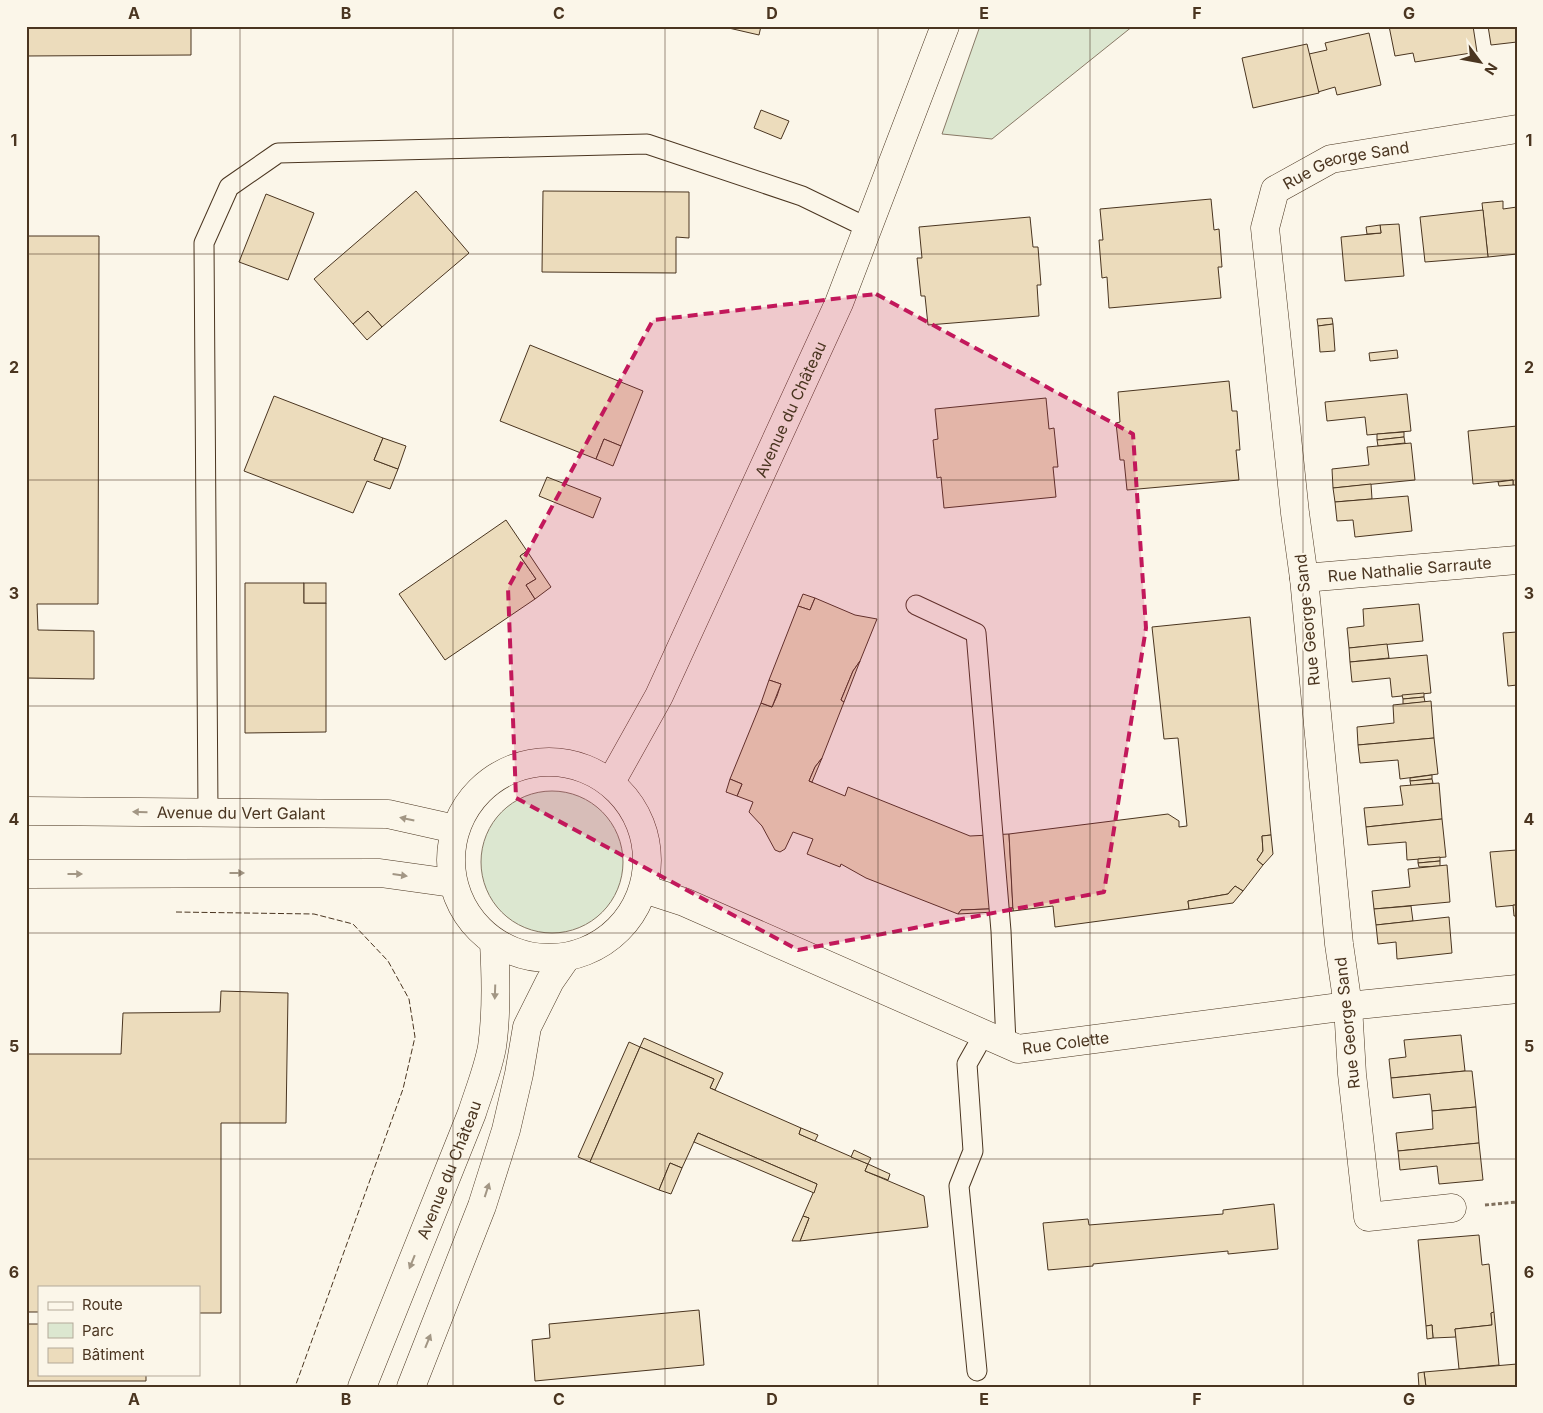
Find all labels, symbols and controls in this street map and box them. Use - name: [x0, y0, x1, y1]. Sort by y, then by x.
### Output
- text: A: [128, 3, 140, 23]
- text: B: [341, 3, 351, 23]
- text: C: [553, 3, 565, 23]
- text: D: [766, 3, 778, 23]
- text: E: [979, 3, 989, 23]
- text: F: [1192, 3, 1202, 23]
- text: G: [1403, 3, 1415, 23]
- north arrow: [1456, 38, 1506, 88]
- text: N: [1481, 60, 1501, 78]
- text: 1: [11, 130, 17, 150]
- text: 1: [1526, 130, 1532, 150]
- street label: Rue George Sand: [1279, 137, 1410, 194]
- street label: Avenue du Château: [751, 338, 830, 480]
- text: 2: [9, 357, 19, 377]
- text: 2: [1524, 357, 1534, 377]
- street label: Rue Nathalie Sarraute: [1327, 552, 1492, 586]
- street label: Rue George Sand: [1290, 553, 1324, 687]
- text: 3: [9, 583, 19, 603]
- text: 3: [1524, 583, 1534, 603]
- street label: Avenue du Vert Galant: [157, 802, 325, 823]
- one-way arrow: [132, 808, 148, 816]
- text: 4: [9, 809, 20, 829]
- text: 4: [1524, 809, 1535, 829]
- one-way arrow: [399, 814, 415, 822]
- one-way arrow: [230, 869, 246, 877]
- one-way arrow: [67, 870, 83, 878]
- one-way arrow: [392, 872, 408, 880]
- street label: Rue George Sand: [1330, 956, 1364, 1090]
- one-way arrow: [491, 984, 499, 1000]
- street label: Rue Colette: [1021, 1027, 1110, 1058]
- text: 5: [9, 1036, 19, 1056]
- text: 5: [1524, 1036, 1534, 1056]
- street label: Avenue du Château: [412, 1098, 485, 1242]
- one-way arrow: [483, 1182, 491, 1197]
- one-way arrow: [408, 1255, 416, 1270]
- text: 6: [9, 1262, 19, 1282]
- text: 6: [1524, 1262, 1534, 1282]
- legend: [38, 1286, 200, 1376]
- text: Route: [82, 1295, 123, 1314]
- text: Parc: [82, 1321, 114, 1340]
- one-way arrow: [425, 1334, 433, 1349]
- text: Bâtiment: [82, 1345, 145, 1364]
- text: A: [128, 1389, 140, 1409]
- text: B: [341, 1389, 351, 1409]
- text: C: [553, 1389, 565, 1409]
- text: D: [766, 1389, 778, 1409]
- text: E: [979, 1389, 989, 1409]
- text: F: [1192, 1389, 1202, 1409]
- text: G: [1403, 1389, 1415, 1409]

